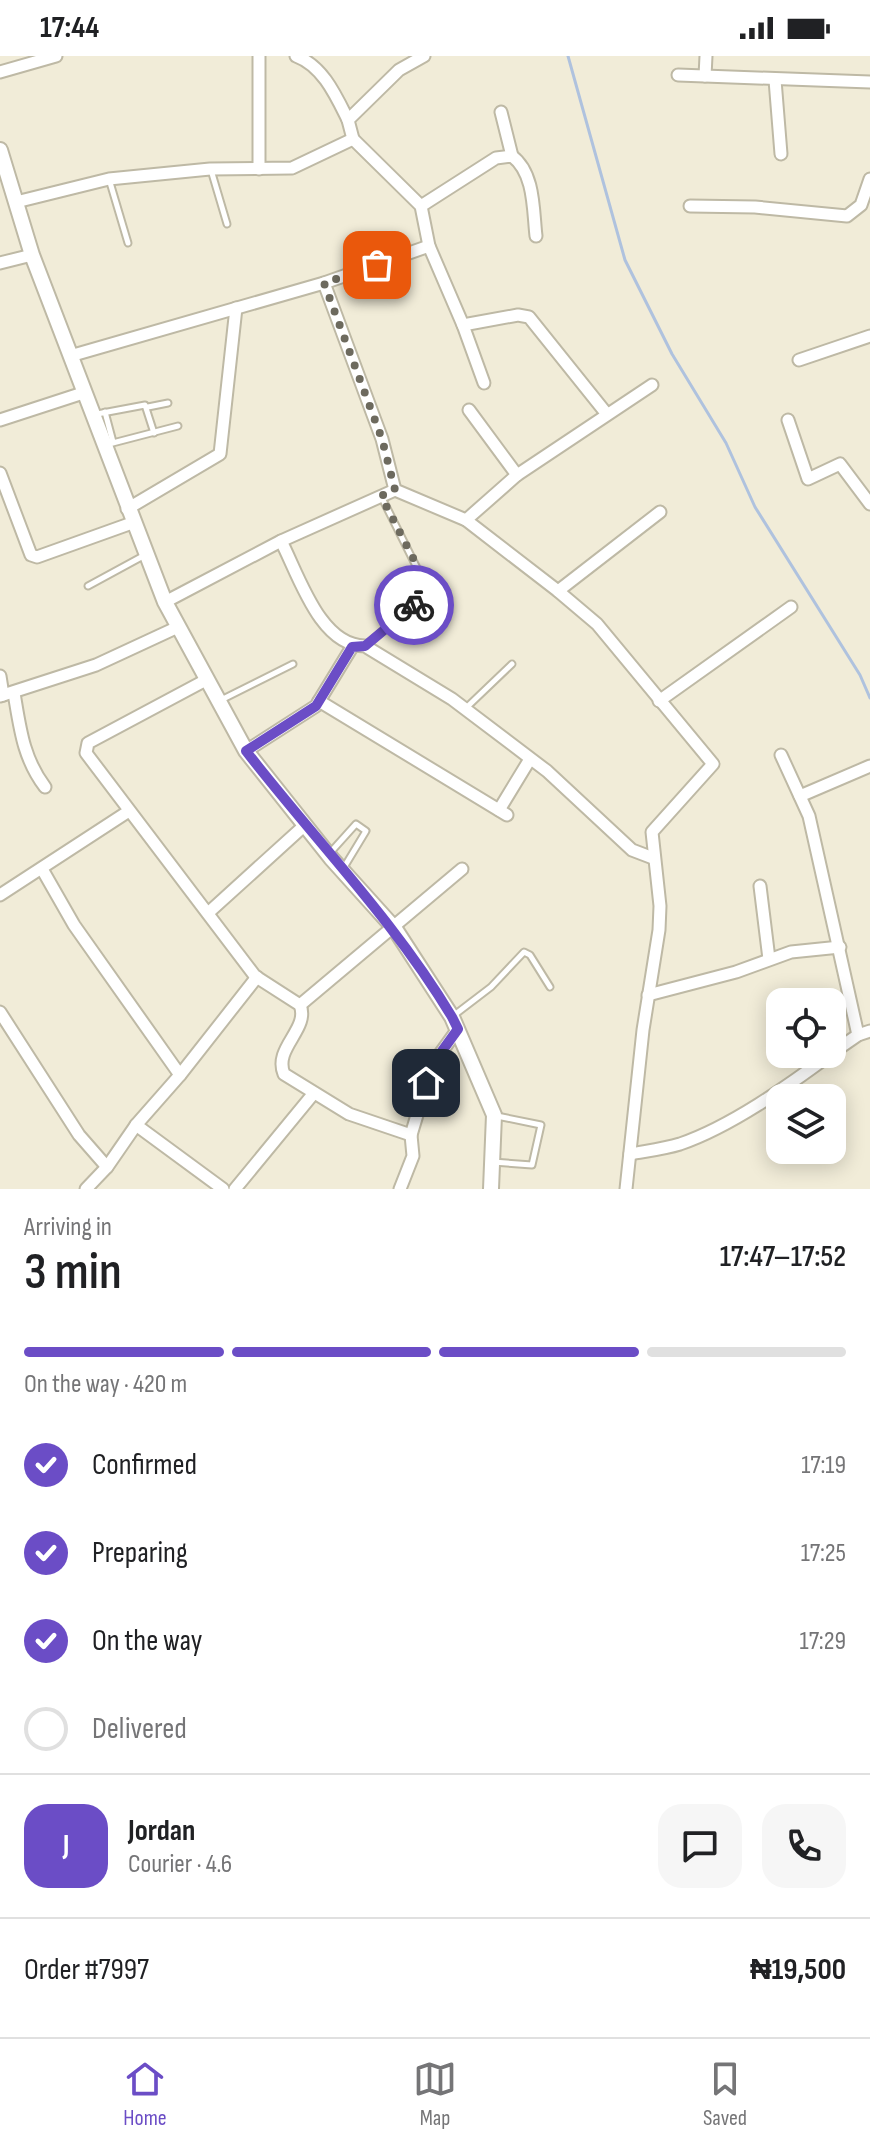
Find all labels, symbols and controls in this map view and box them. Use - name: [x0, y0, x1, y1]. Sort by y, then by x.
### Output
- text: 17:44: [40, 10, 99, 46]
- pin: [343, 231, 411, 299]
- icon: bag: [355, 243, 399, 287]
- courier: [374, 565, 454, 645]
- icon: bike: [392, 583, 436, 627]
- map controls: [766, 988, 846, 1164]
- button: locate: [766, 988, 846, 1068]
- pin: [392, 1049, 460, 1117]
- icon: home: [404, 1061, 448, 1105]
- button: layers: [766, 1084, 846, 1164]
- text: Arriving in: [24, 1212, 112, 1243]
- text: 17:47–17:52: [720, 1239, 846, 1275]
- text: 3 min: [24, 1241, 122, 1304]
- text: On the way · 420 m: [24, 1369, 187, 1400]
- icon: check: [24, 1443, 68, 1487]
- text: Confirmed: [92, 1447, 197, 1483]
- text: 17:19: [801, 1450, 846, 1481]
- icon: check: [24, 1531, 68, 1575]
- text: Preparing: [92, 1535, 188, 1571]
- text: 17:25: [801, 1538, 846, 1569]
- icon: check: [24, 1619, 68, 1663]
- text: On the way: [92, 1623, 202, 1659]
- text: 17:29: [800, 1626, 846, 1657]
- text: Delivered: [92, 1711, 187, 1747]
- button: chat: [658, 1804, 742, 1888]
- button: phone: [762, 1804, 846, 1888]
- text: Jordan: [128, 1813, 195, 1849]
- text: J: [63, 1828, 69, 1864]
- text: Courier · 4.6: [128, 1849, 232, 1880]
- text: Order #7997: [24, 1952, 149, 1988]
- text: ₦19,500: [750, 1952, 846, 1988]
- tab: Home: [123, 2057, 167, 2132]
- tab: Map: [413, 2057, 457, 2132]
- tab: Saved: [703, 2057, 747, 2132]

